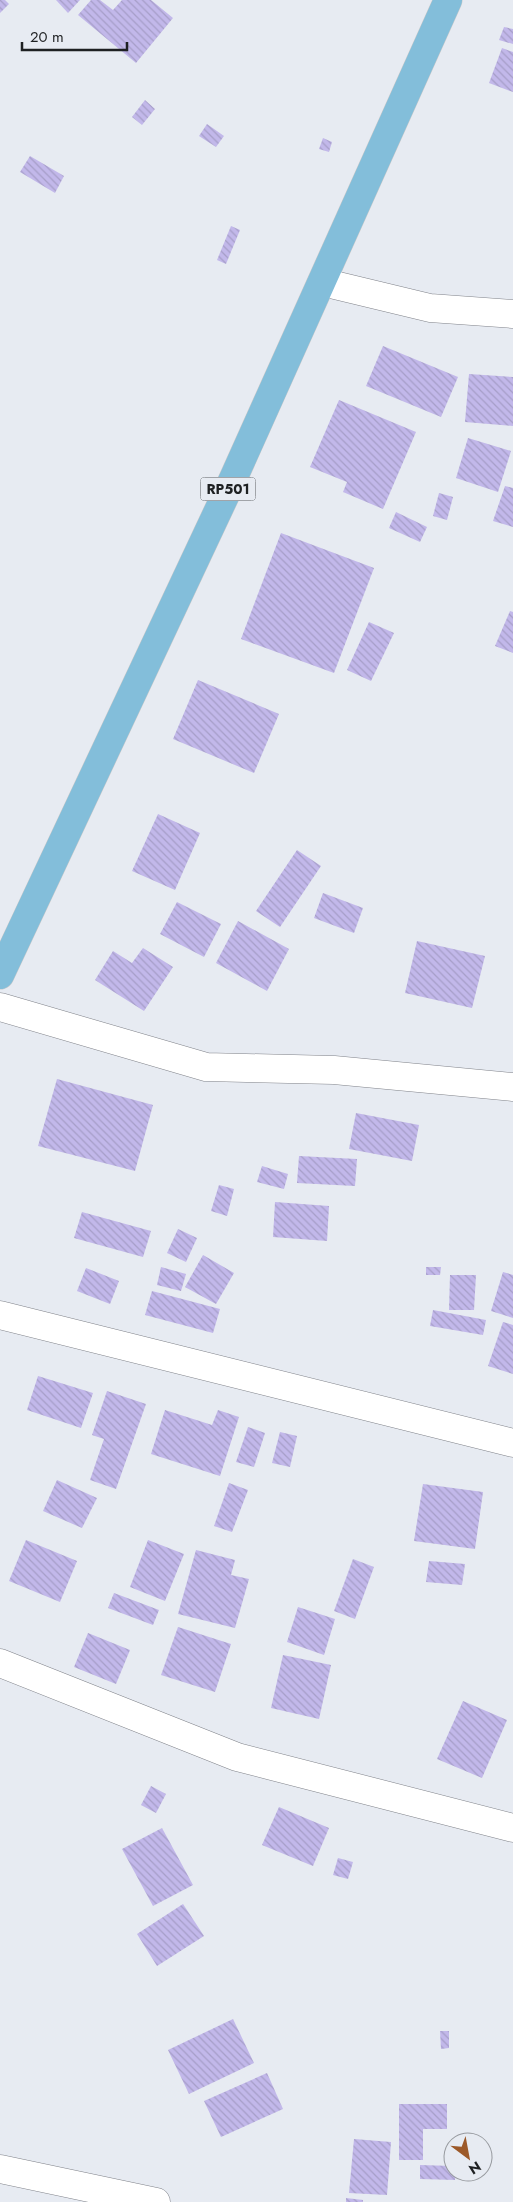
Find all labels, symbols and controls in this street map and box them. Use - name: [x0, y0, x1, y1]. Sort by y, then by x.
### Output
- scale bar: [22, 20, 128, 52]
- text: 20 m: [30, 26, 64, 48]
- road number: RP501: [200, 478, 256, 500]
- north arrow: [443, 2132, 493, 2182]
- text: N: [465, 2157, 485, 2179]

